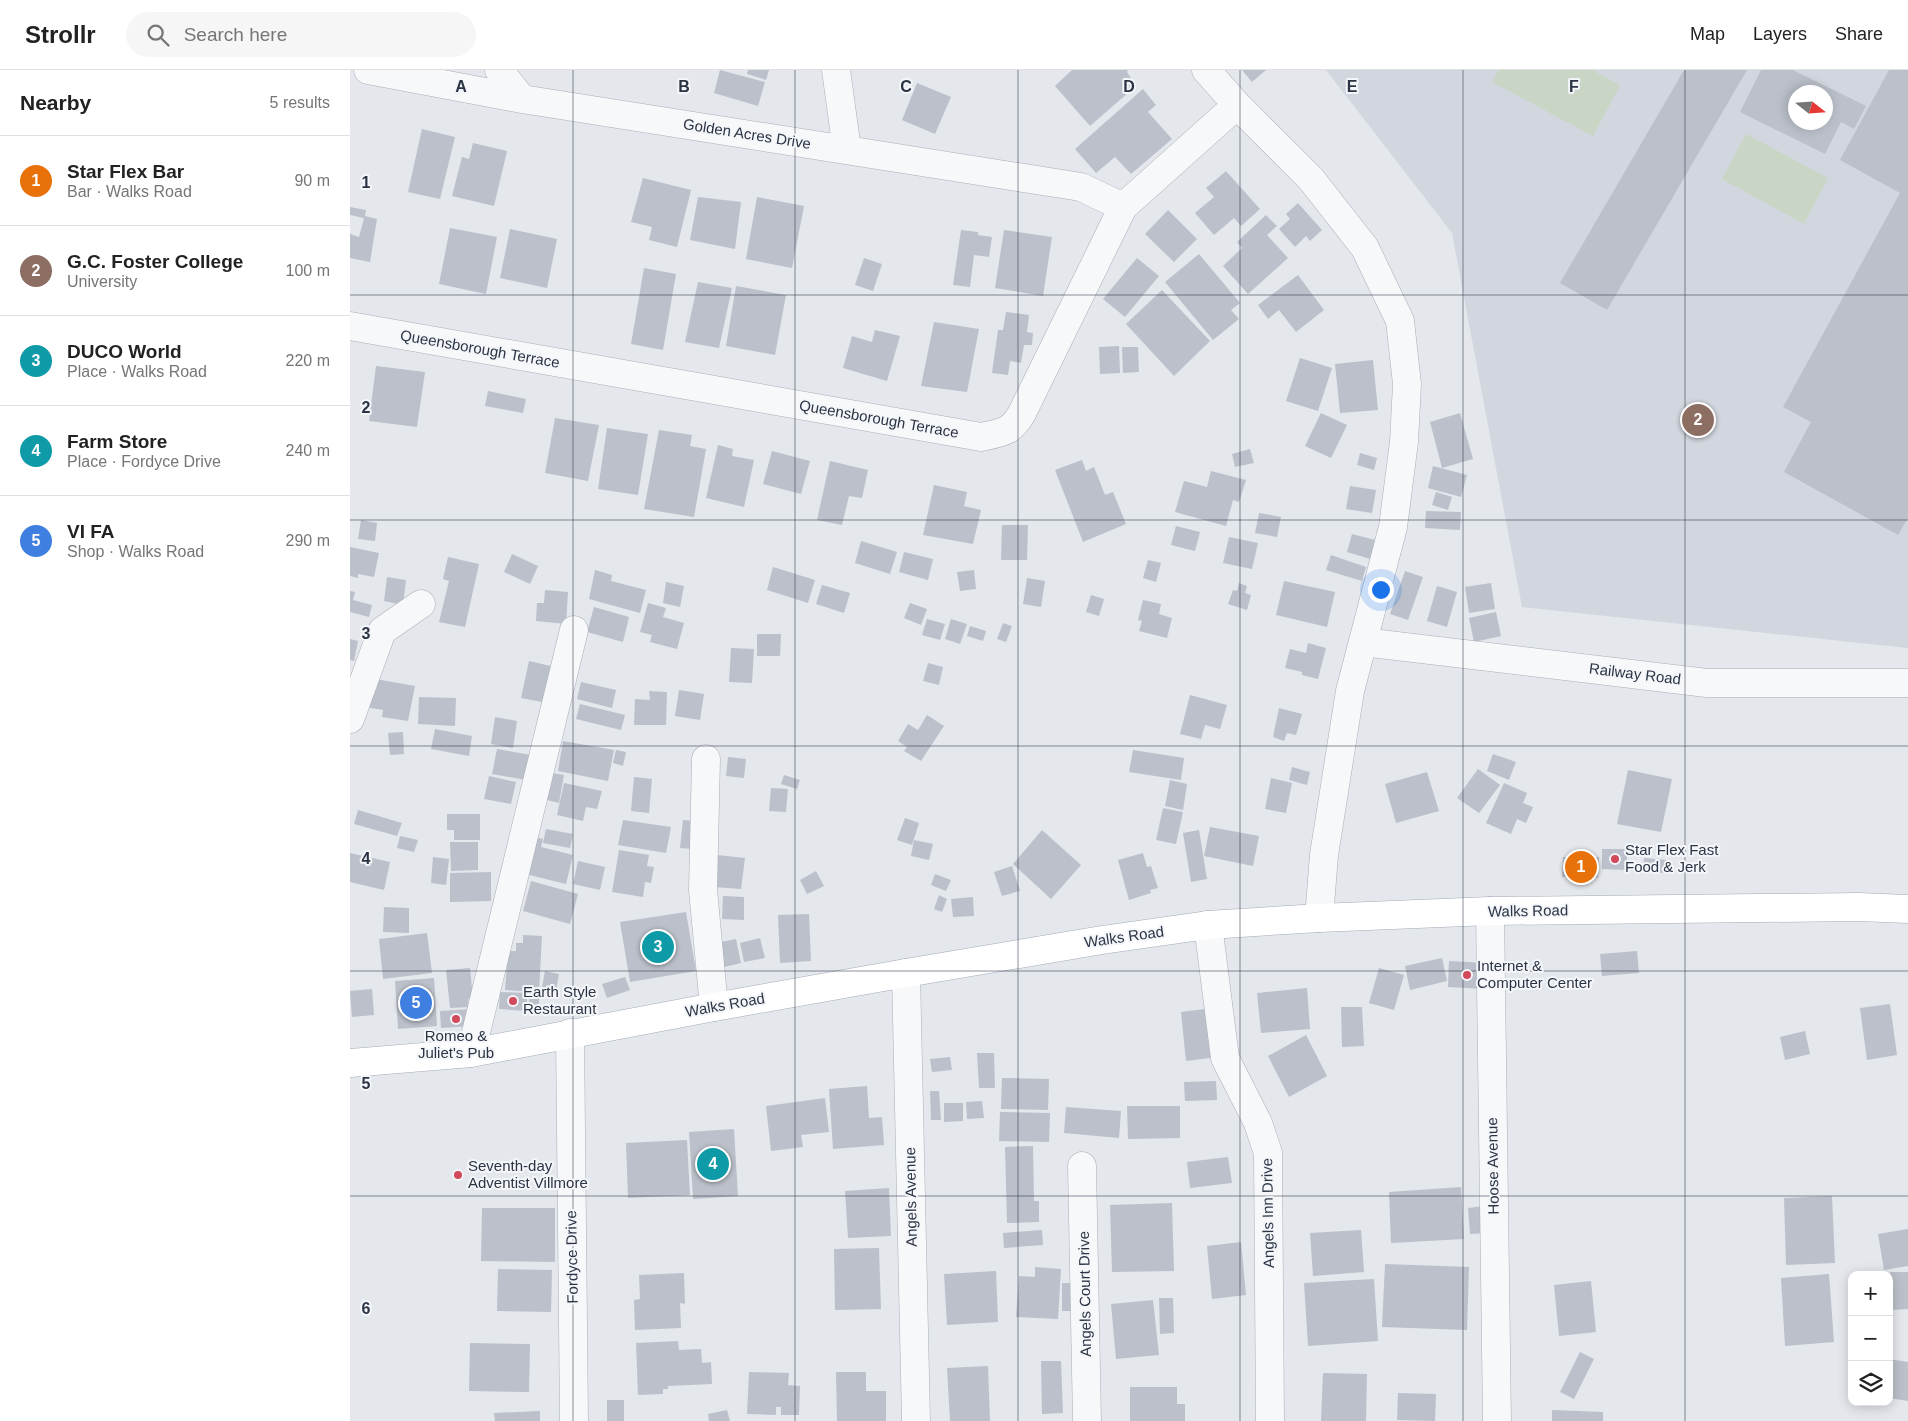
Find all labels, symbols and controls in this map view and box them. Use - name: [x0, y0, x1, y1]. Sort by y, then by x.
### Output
- search box: [126, 12, 476, 57]
- text: Strollr: [25, 21, 96, 48]
- icon: search: [144, 21, 172, 49]
- text: Search here: [184, 24, 287, 45]
- text: Map: [1690, 24, 1725, 44]
- text: Layers: [1753, 24, 1807, 44]
- text: Share: [1835, 24, 1883, 44]
- text: A: [455, 78, 467, 95]
- text: B: [678, 78, 690, 95]
- text: C: [900, 78, 912, 95]
- text: D: [1123, 78, 1135, 95]
- text: E: [1347, 78, 1358, 95]
- text: F: [1569, 78, 1579, 95]
- north arrow: [1788, 85, 1833, 130]
- text: Nearby: [20, 91, 91, 114]
- text: 5 results: [270, 94, 330, 111]
- street label: Golden Acres Drive: [682, 115, 812, 152]
- text: Star Flex Bar: [67, 161, 184, 182]
- text: 1: [32, 172, 40, 189]
- text: 90 m: [294, 172, 330, 189]
- text: 1: [362, 174, 371, 191]
- text: Bar · Walks Road: [67, 183, 192, 200]
- text: G.C. Foster College: [67, 251, 243, 272]
- text: 2: [32, 262, 40, 279]
- text: 100 m: [286, 262, 330, 279]
- text: University: [67, 273, 137, 290]
- street label: Queensborough Terrace: [399, 326, 561, 371]
- text: DUCO World: [67, 341, 182, 362]
- text: 3: [32, 352, 40, 369]
- text: 220 m: [286, 352, 330, 369]
- text: Place · Walks Road: [67, 363, 207, 380]
- street label: Queensborough Terrace: [798, 396, 960, 441]
- text: 2: [362, 399, 371, 416]
- pin: 2: [1682, 401, 1714, 439]
- text: Farm Store: [67, 431, 167, 452]
- text: 4: [32, 442, 40, 459]
- text: 240 m: [286, 442, 330, 459]
- text: Place · Fordyce Drive: [67, 453, 221, 470]
- text: VI FA: [67, 521, 115, 542]
- text: 5: [32, 532, 40, 549]
- text: 290 m: [286, 532, 330, 549]
- text: Shop · Walks Road: [67, 543, 204, 560]
- your location: [1368, 577, 1394, 603]
- text: 3: [362, 625, 371, 642]
- street label: Railway Road: [1588, 659, 1682, 688]
- place label: Star Flex Fast Food & Jerk: [1625, 841, 1719, 875]
- pin: 1: [1565, 848, 1597, 886]
- text: 4: [362, 850, 371, 867]
- marker: Star Flex Fast Food & Jerk: [1609, 853, 1621, 865]
- street label: Walks Road: [1488, 901, 1568, 920]
- street label: Walks Road: [1083, 922, 1165, 951]
- pin: 3: [642, 928, 674, 966]
- place label: Internet & Computer Center: [1477, 957, 1592, 991]
- marker: Internet & Computer Center: [1461, 969, 1473, 981]
- place label: Earth Style Restaurant: [523, 983, 597, 1017]
- pin: 5: [400, 984, 432, 1022]
- street label: Walks Road: [684, 989, 766, 1020]
- marker: Earth Style Restaurant: [507, 995, 519, 1007]
- marker: Romeo & Juliet's Pub: [450, 1013, 462, 1025]
- place label: Romeo & Juliet's Pub: [418, 1027, 494, 1061]
- text: 5: [362, 1075, 371, 1092]
- street label: Hoose Avenue: [1483, 1117, 1502, 1215]
- pin: 4: [697, 1145, 729, 1183]
- street label: Angels Avenue: [901, 1147, 920, 1247]
- place label: Seventh-day Adventist Villmore: [468, 1157, 588, 1191]
- street label: Angels Inn Drive: [1258, 1158, 1277, 1268]
- marker: Seventh-day Adventist Villmore: [452, 1169, 464, 1181]
- street label: Fordyce Drive: [562, 1210, 581, 1304]
- street label: Angels Court Drive: [1075, 1231, 1094, 1357]
- map controls: [1848, 1271, 1893, 1406]
- button: +: [1848, 1271, 1893, 1316]
- text: 6: [362, 1300, 371, 1317]
- button: −: [1848, 1316, 1893, 1361]
- button: layers: [1848, 1361, 1893, 1406]

